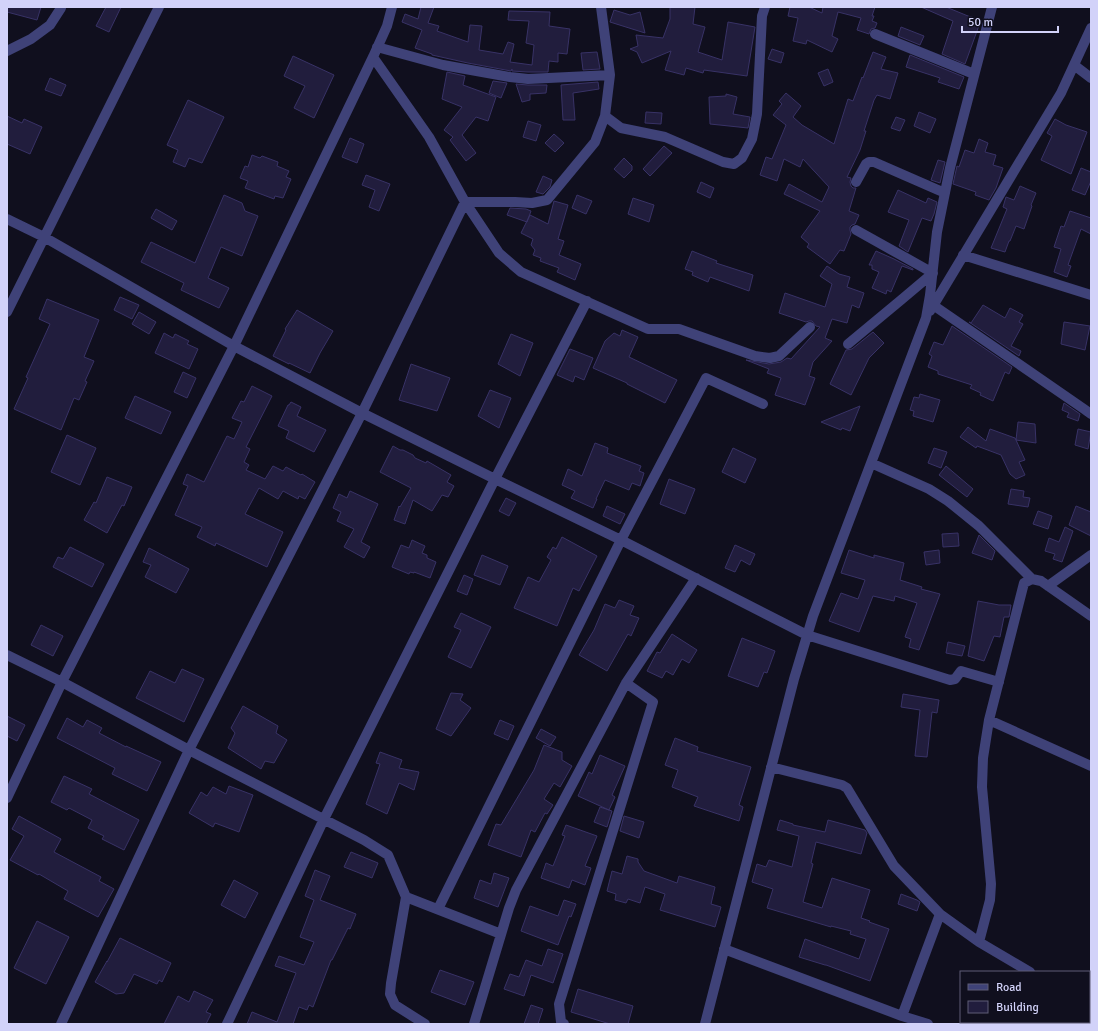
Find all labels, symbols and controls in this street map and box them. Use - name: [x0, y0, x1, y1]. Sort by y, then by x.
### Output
- scale bar: [962, 8, 1058, 34]
- text: 50 m: [968, 15, 993, 30]
- legend: [960, 971, 1090, 1023]
- text: Road: [996, 980, 1022, 995]
- text: Building: [996, 1000, 1039, 1015]

